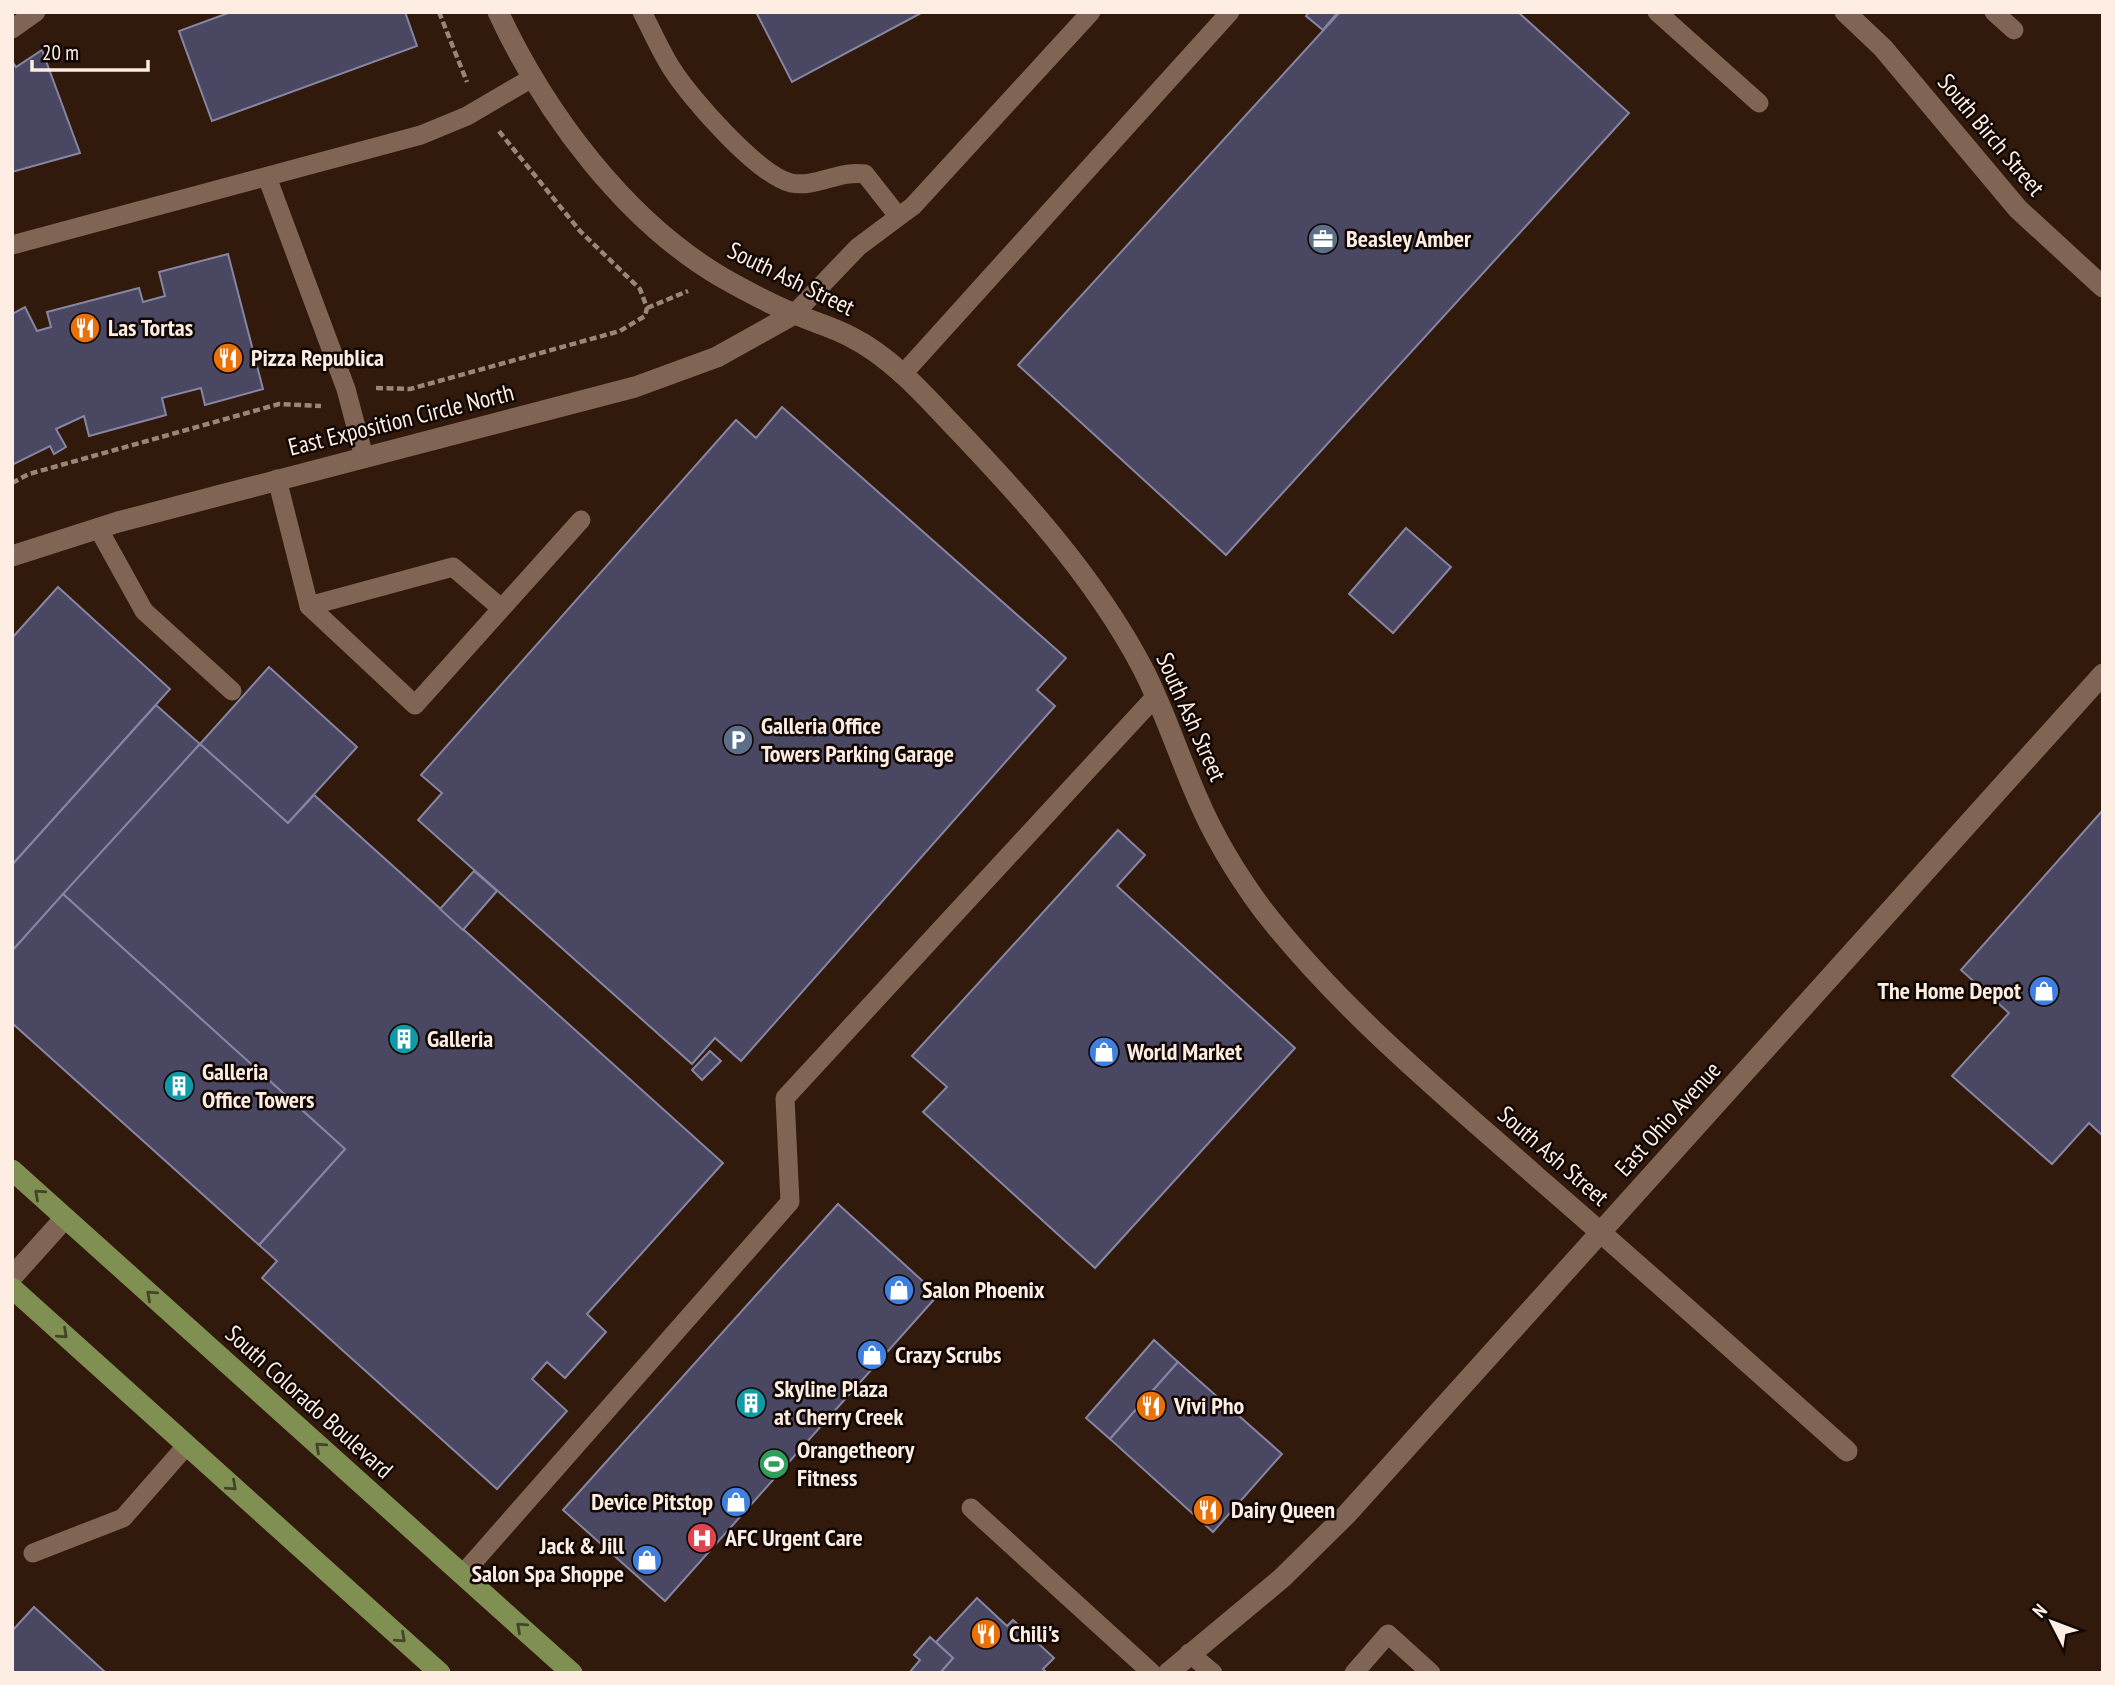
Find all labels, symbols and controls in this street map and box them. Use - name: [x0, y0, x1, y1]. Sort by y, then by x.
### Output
- scale bar: [32, 28, 147, 72]
- text: 20 m: [42, 39, 79, 66]
- street label: South Birch Street: [1931, 67, 2052, 203]
- office icon: Beasley Amber: [1306, 222, 1340, 256]
- place label: Beasley Amber: [1346, 223, 1472, 254]
- street label: South Ash Street: [723, 234, 860, 323]
- restaurant icon: Las Tortas: [68, 311, 102, 345]
- place label: Las Tortas: [108, 312, 193, 343]
- restaurant icon: Pizza Republica: [211, 341, 245, 375]
- place label: Pizza Republica: [251, 342, 384, 373]
- street label: East Exposition Circle North: [285, 376, 517, 463]
- street label: South Ash Street: [1149, 648, 1234, 786]
- place label: Galleria Office Towers Parking Garage: [761, 710, 954, 769]
- parking icon: Galleria Office Towers Parking Garage: [721, 723, 755, 757]
- shop icon: The Home Depot: [2027, 974, 2061, 1008]
- place label: The Home Depot: [1878, 975, 2021, 1006]
- building icon: Galleria: [387, 1022, 421, 1056]
- place label: Galleria: [427, 1023, 493, 1054]
- shop icon: World Market: [1087, 1035, 1121, 1069]
- place label: World Market: [1126, 1036, 1242, 1067]
- street label: East Ohio Avenue: [1608, 1055, 1727, 1183]
- place label: Galleria Office Towers: [202, 1056, 315, 1115]
- building icon: Galleria Office Towers: [162, 1069, 196, 1103]
- street label: South Ash Street: [1491, 1099, 1616, 1213]
- one-way arrow: [34, 1190, 47, 1202]
- shop icon: Salon Phoenix: [882, 1273, 916, 1307]
- place label: Salon Phoenix: [922, 1274, 1045, 1305]
- one-way arrow: [146, 1291, 159, 1303]
- street label: South Colorado Boulevard: [219, 1318, 400, 1485]
- one-way arrow: [55, 1326, 68, 1338]
- shop icon: Crazy Scrubs: [855, 1338, 889, 1372]
- place label: Crazy Scrubs: [895, 1339, 1001, 1370]
- place label: Skyline Plaza at Cherry Creek: [774, 1373, 903, 1432]
- building icon: Skyline Plaza at Cherry Creek: [734, 1386, 768, 1420]
- restaurant icon: Vivi Pho: [1134, 1389, 1168, 1423]
- place label: Vivi Pho: [1173, 1390, 1245, 1421]
- place label: Orangetheory Fitness: [797, 1434, 915, 1493]
- one-way arrow: [316, 1443, 329, 1455]
- sports icon: Orangetheory Fitness: [757, 1447, 791, 1481]
- one-way arrow: [224, 1478, 237, 1490]
- shop icon: Device Pitstop: [719, 1485, 753, 1519]
- place label: Device Pitstop: [591, 1486, 713, 1517]
- restaurant icon: Dairy Queen: [1191, 1493, 1225, 1527]
- place label: Dairy Queen: [1231, 1494, 1335, 1525]
- hospital icon: AFC Urgent Care: [685, 1521, 719, 1555]
- place label: AFC Urgent Care: [724, 1522, 863, 1553]
- place label: Jack & Jill Salon Spa Shoppe: [472, 1530, 624, 1589]
- shop icon: Jack & Jill Salon Spa Shoppe: [630, 1543, 664, 1577]
- north arrow: [2017, 1587, 2087, 1657]
- text: N: [2027, 1599, 2052, 1622]
- restaurant icon: Chili's: [969, 1617, 1003, 1651]
- place label: Chili's: [1009, 1618, 1060, 1649]
- one-way arrow: [516, 1623, 529, 1635]
- one-way arrow: [393, 1630, 406, 1642]

